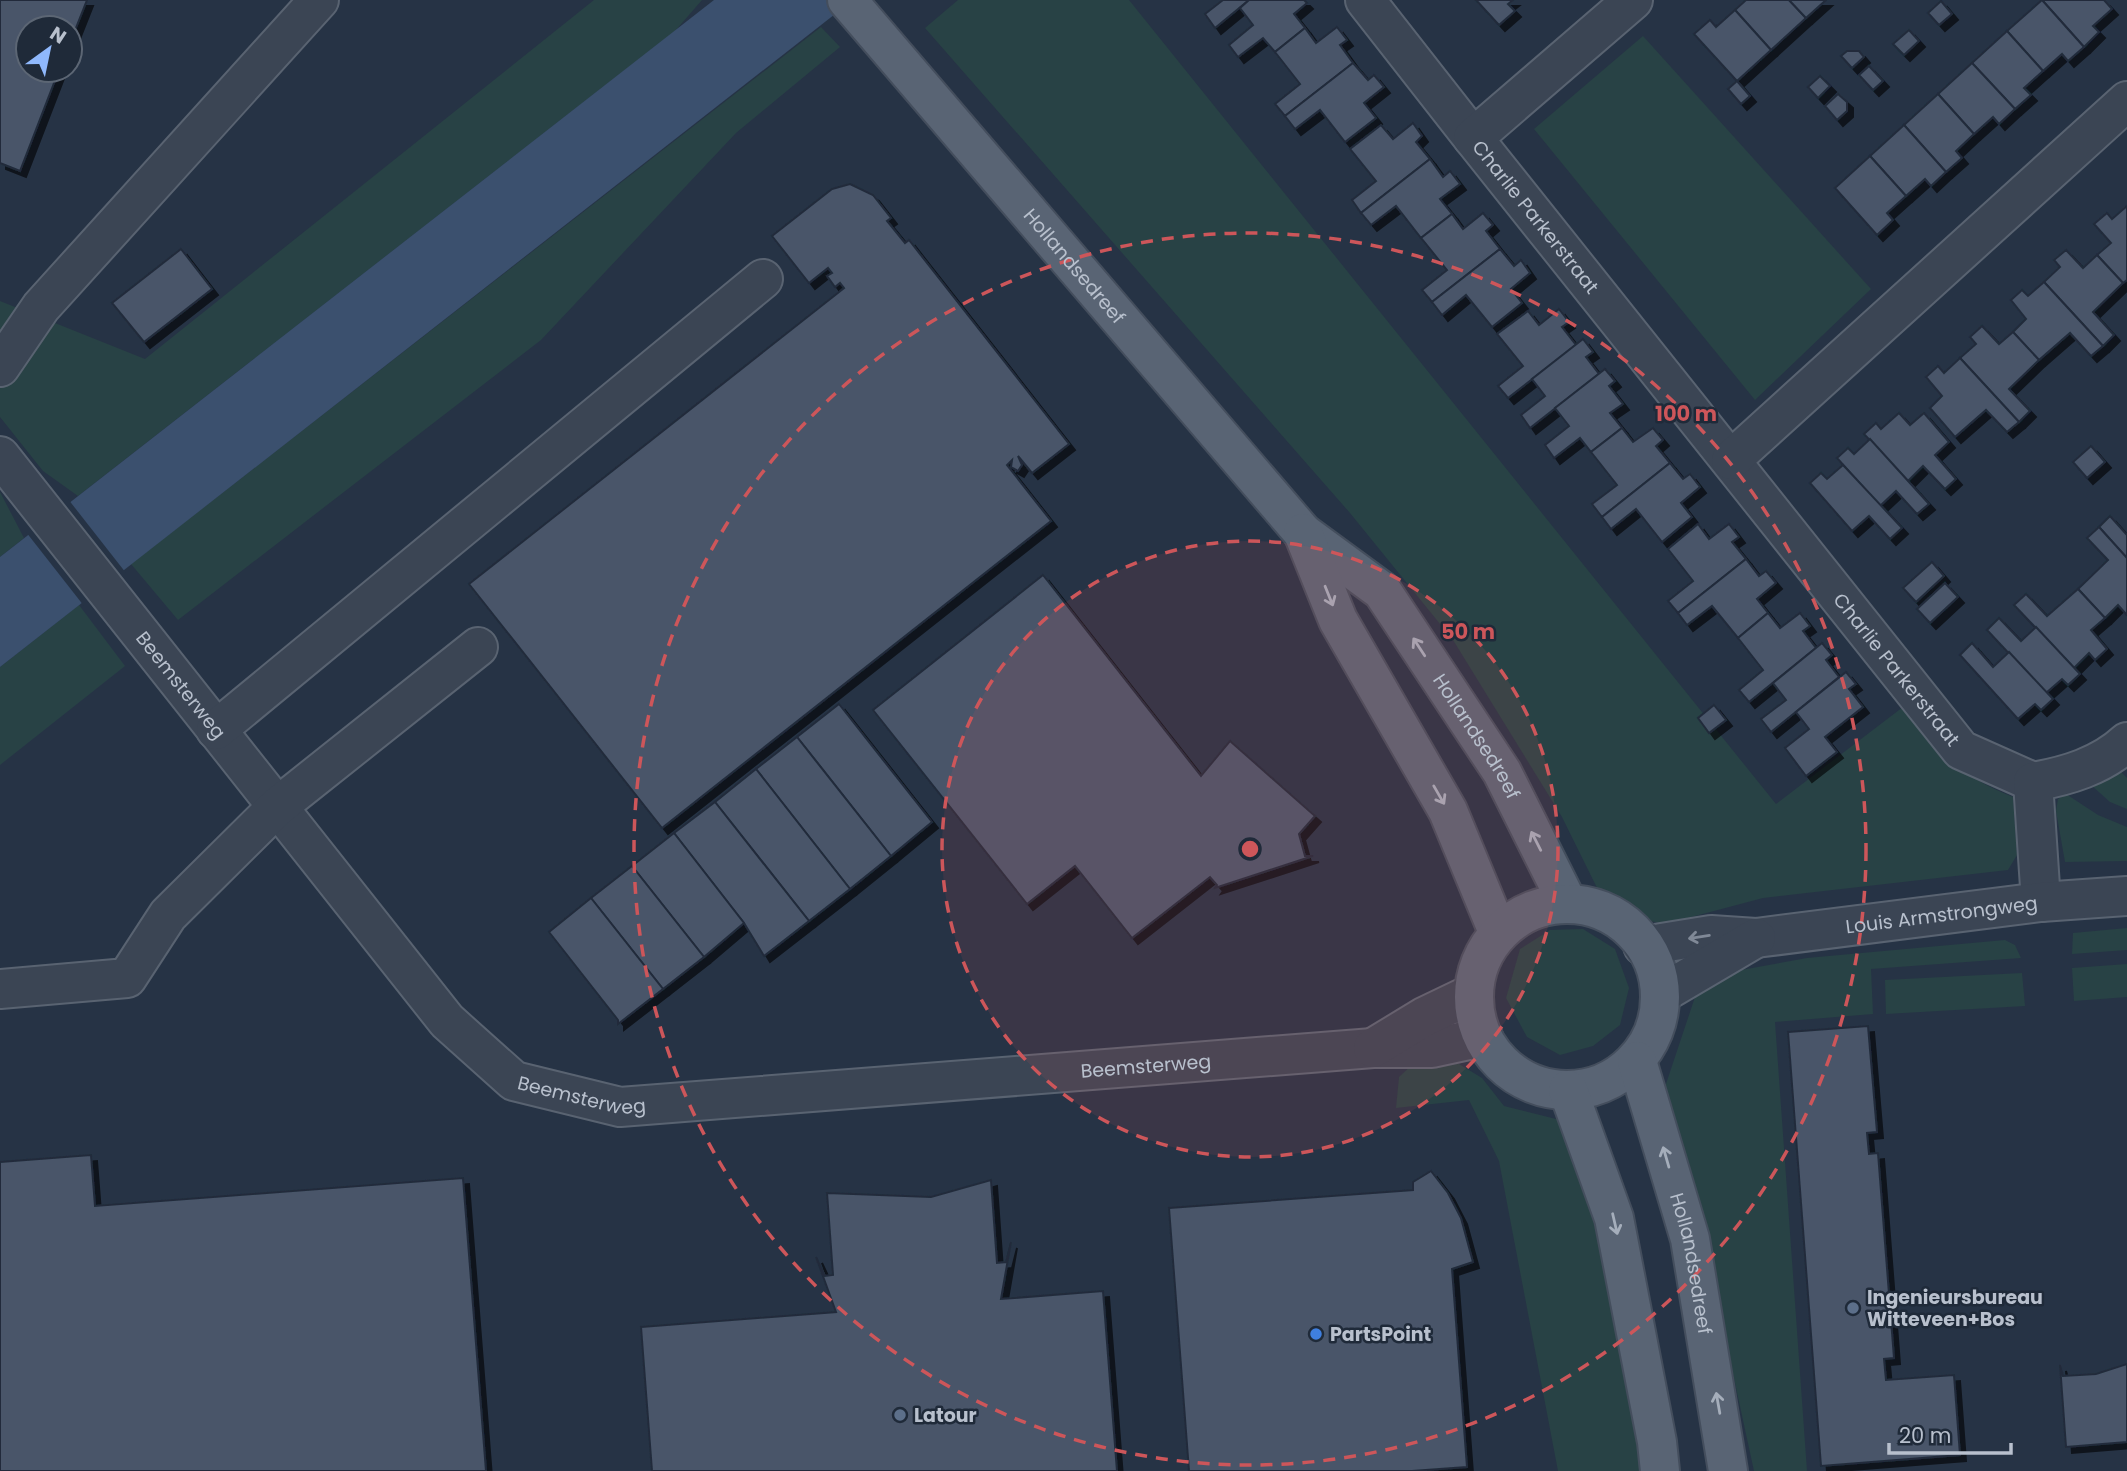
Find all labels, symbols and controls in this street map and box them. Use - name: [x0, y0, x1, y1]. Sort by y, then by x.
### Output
- north arrow: [14, 14, 84, 84]
- text: N: [45, 20, 71, 50]
- street label: Charlie Parkerstraat: [1466, 134, 1605, 299]
- street label: Hollandsedreef: [1017, 202, 1132, 329]
- text: 100 m: [1655, 399, 1717, 428]
- one-way arrow: [1323, 585, 1336, 606]
- street label: Charlie Parkerstraat: [1827, 587, 1966, 752]
- text: 50 m: [1441, 617, 1495, 646]
- street label: Beemsterweg: [130, 625, 232, 745]
- one-way arrow: [1412, 638, 1426, 657]
- street label: Hollandsedreef: [1427, 668, 1527, 803]
- one-way arrow: [1432, 784, 1446, 804]
- one-way arrow: [1529, 832, 1543, 852]
- centre of rings: [1238, 837, 1262, 861]
- street label: Louis Armstrongweg: [1844, 889, 2039, 940]
- one-way arrow: [1688, 931, 1711, 944]
- street label: Beemsterweg: [1080, 1047, 1212, 1084]
- street label: Beemsterweg: [515, 1069, 647, 1120]
- one-way arrow: [1658, 1147, 1671, 1169]
- street label: Hollandsedreef: [1663, 1189, 1719, 1336]
- one-way arrow: [1608, 1212, 1622, 1235]
- place label: Ingenieursbureau Witteveen+Bos: [1867, 1284, 2043, 1333]
- marker: Ingenieursbureau Witteveen+Bos: [1845, 1300, 1861, 1316]
- place label: PartsPoint: [1330, 1321, 1432, 1348]
- marker: PartsPoint: [1308, 1326, 1324, 1342]
- one-way arrow: [1711, 1393, 1724, 1415]
- place label: Latour: [914, 1402, 977, 1429]
- marker: Latour: [892, 1407, 908, 1423]
- scale bar: [1889, 1412, 2011, 1456]
- text: 20 m: [1899, 1421, 1952, 1450]

